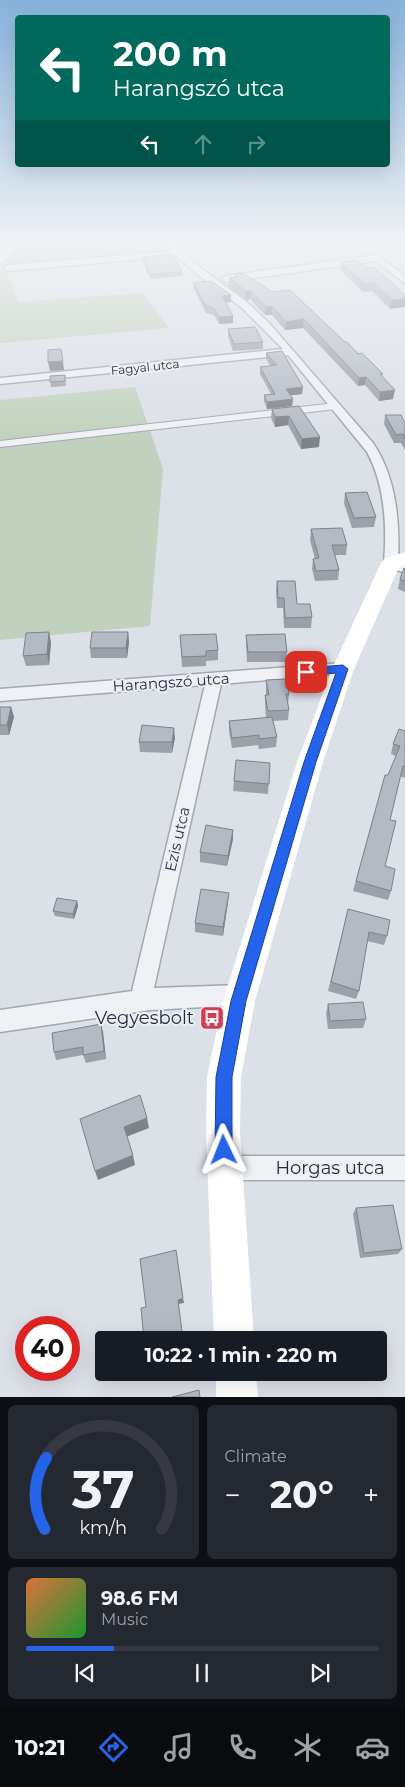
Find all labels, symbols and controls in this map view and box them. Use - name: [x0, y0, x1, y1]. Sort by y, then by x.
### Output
- text: 200 m: [113, 32, 228, 75]
- icon: left: [30, 35, 95, 100]
- text: Harangszó utca: [113, 75, 285, 102]
- icon: left: [136, 130, 164, 158]
- icon: ahead: [189, 130, 217, 158]
- icon: right: [242, 130, 270, 158]
- street label: Fagyal utca: [110, 356, 180, 378]
- pin: [285, 651, 327, 693]
- icon: arrive: [292, 658, 320, 686]
- street label: Harangszó utca: [112, 668, 230, 696]
- street label: Ezis utca: [160, 805, 194, 873]
- bus stop icon: Vegyesbolt: [199, 1005, 225, 1031]
- place label: Vegyesbolt: [95, 1007, 194, 1029]
- position arrow: [197, 1123, 249, 1175]
- street label: Horgas utca: [275, 1157, 385, 1179]
- speed limit sign: 40: [15, 1316, 80, 1381]
- text: 10:22 · 1 min · 220 m: [145, 1344, 337, 1367]
- text: Climate: [225, 1447, 287, 1466]
- text: 37: [71, 1458, 135, 1521]
- text: 20°: [270, 1471, 334, 1518]
- text: −: [225, 1478, 241, 1512]
- text: +: [363, 1478, 379, 1512]
- text: km/h: [79, 1517, 127, 1538]
- text: 98.6 FM: [101, 1587, 178, 1610]
- text: Music: [101, 1610, 148, 1629]
- icon: previous: [71, 1659, 99, 1687]
- icon: pause: [188, 1659, 216, 1687]
- icon: next: [306, 1659, 334, 1687]
- icon: directions: [96, 1730, 131, 1765]
- icon: music: [161, 1730, 196, 1765]
- icon: phone: [225, 1730, 260, 1765]
- icon: climate: [290, 1730, 325, 1765]
- icon: car: [355, 1730, 390, 1765]
- text: 10:21: [15, 1734, 66, 1761]

